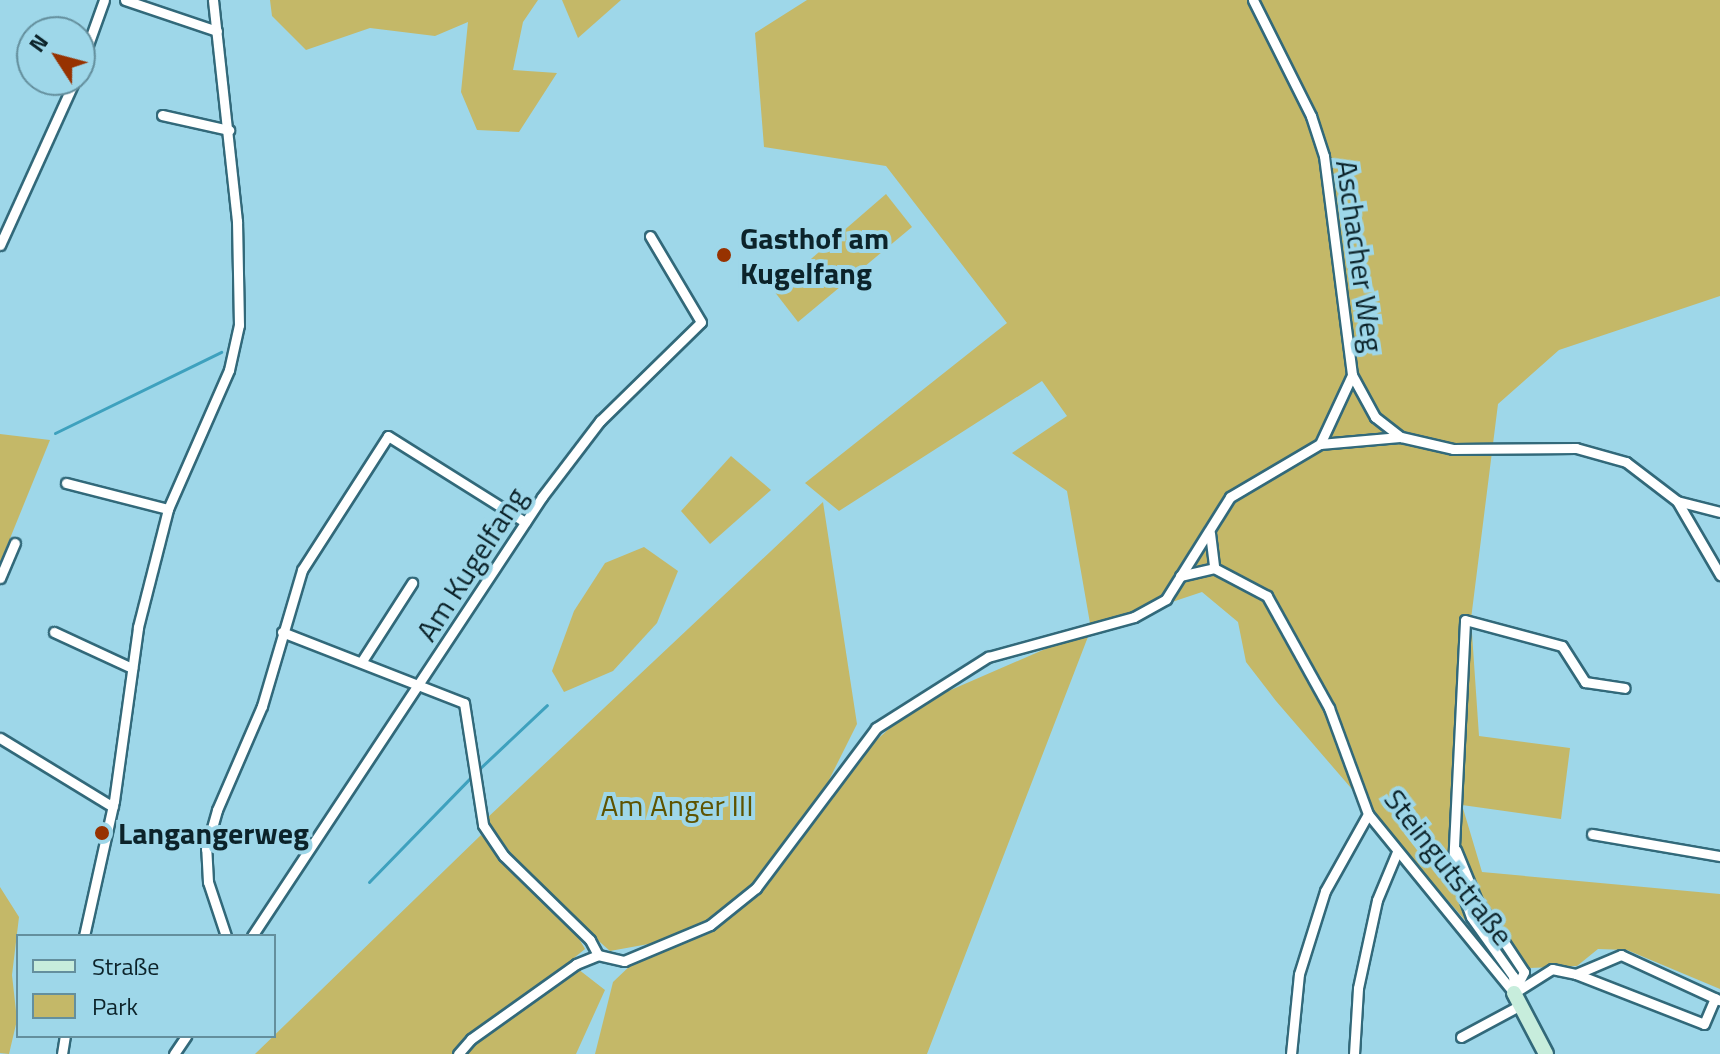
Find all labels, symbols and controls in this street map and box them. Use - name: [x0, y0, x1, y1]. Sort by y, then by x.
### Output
- north arrow: [16, 16, 96, 96]
- text: N: [20, 27, 56, 59]
- street label: Aschacher Weg: [1329, 157, 1391, 355]
- place label: Gasthof am Kugelfang: [740, 220, 889, 290]
- marker: Gasthof am Kugelfang: [715, 246, 733, 264]
- street label: Am Kugelfang: [408, 480, 534, 648]
- street label: Steingutstraße: [1377, 782, 1521, 952]
- park label: Am Anger III: [600, 787, 754, 823]
- place label: Langangerweg: [118, 815, 309, 851]
- marker: Langangerweg: [93, 824, 111, 842]
- legend: [16, 934, 276, 1038]
- text: Straße: [92, 948, 159, 984]
- text: Park: [92, 988, 138, 1024]

